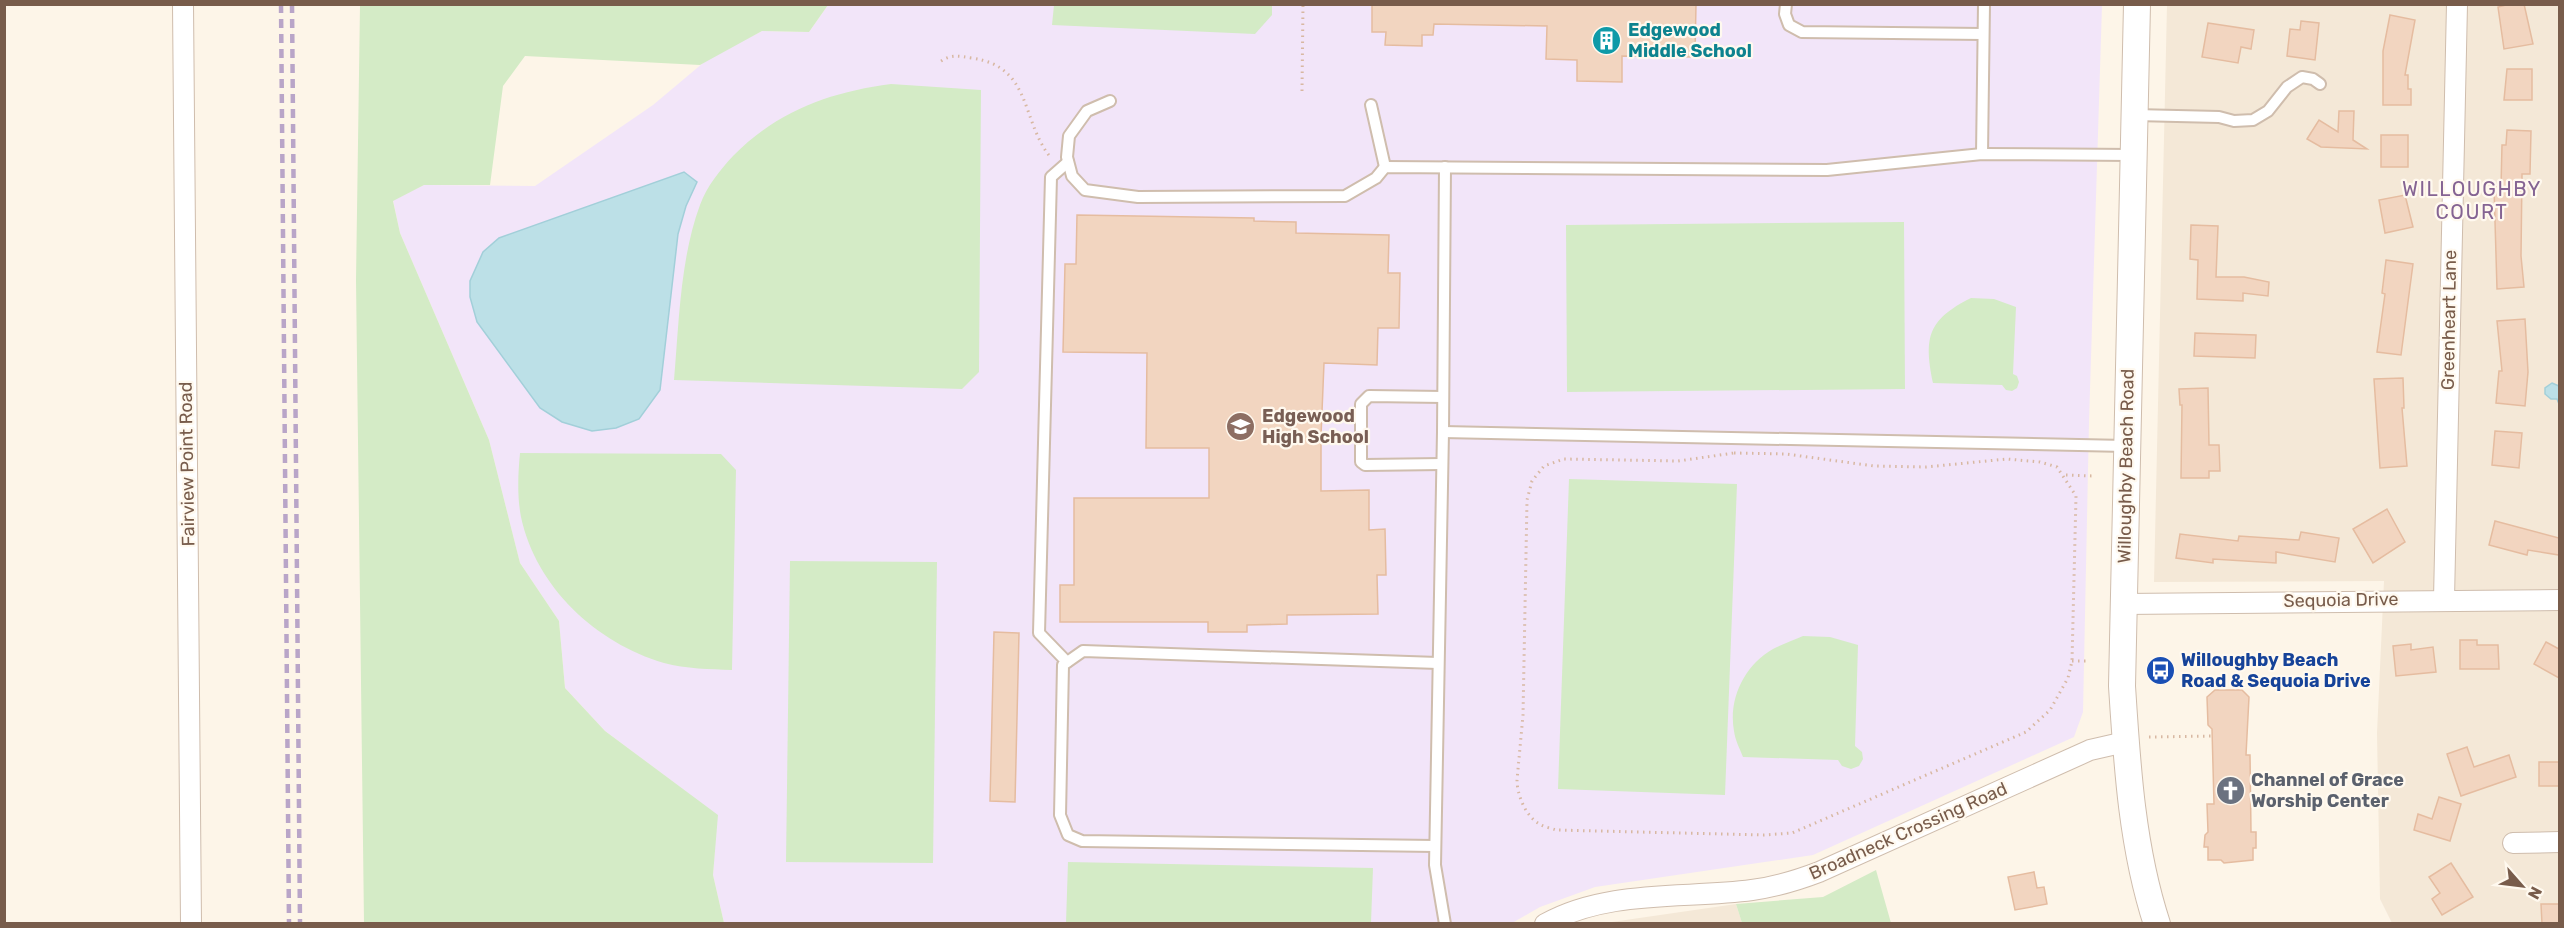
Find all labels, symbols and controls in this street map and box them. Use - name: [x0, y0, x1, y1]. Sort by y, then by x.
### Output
- place label: Edgewood Middle School: [1628, 19, 1752, 62]
- building icon: Edgewood Middle School: [1591, 24, 1623, 56]
- district label: WILLOUGHBY COURT: [2402, 177, 2542, 224]
- street label: Greenheart Lane: [2437, 250, 2461, 390]
- street label: Willoughby Beach Road: [2113, 369, 2139, 563]
- street label: Fairview Point Road: [175, 381, 199, 547]
- place label: Edgewood High School: [1262, 405, 1369, 448]
- school or university icon: Edgewood High School: [1225, 410, 1257, 442]
- street label: Sequoia Drive: [2283, 588, 2399, 612]
- place label: Willoughby Beach Road & Sequoia Drive: [2181, 649, 2371, 692]
- bus stop icon: Willoughby Beach Road & Sequoia Drive: [2144, 654, 2176, 686]
- place label: Channel of Grace Worship Center: [2251, 769, 2404, 812]
- church icon: Channel of Grace Worship Center: [2214, 774, 2246, 806]
- street label: Broadneck Crossing Road: [1806, 777, 2010, 885]
- north arrow: [2492, 856, 2552, 916]
- text: N: [2524, 883, 2546, 902]

